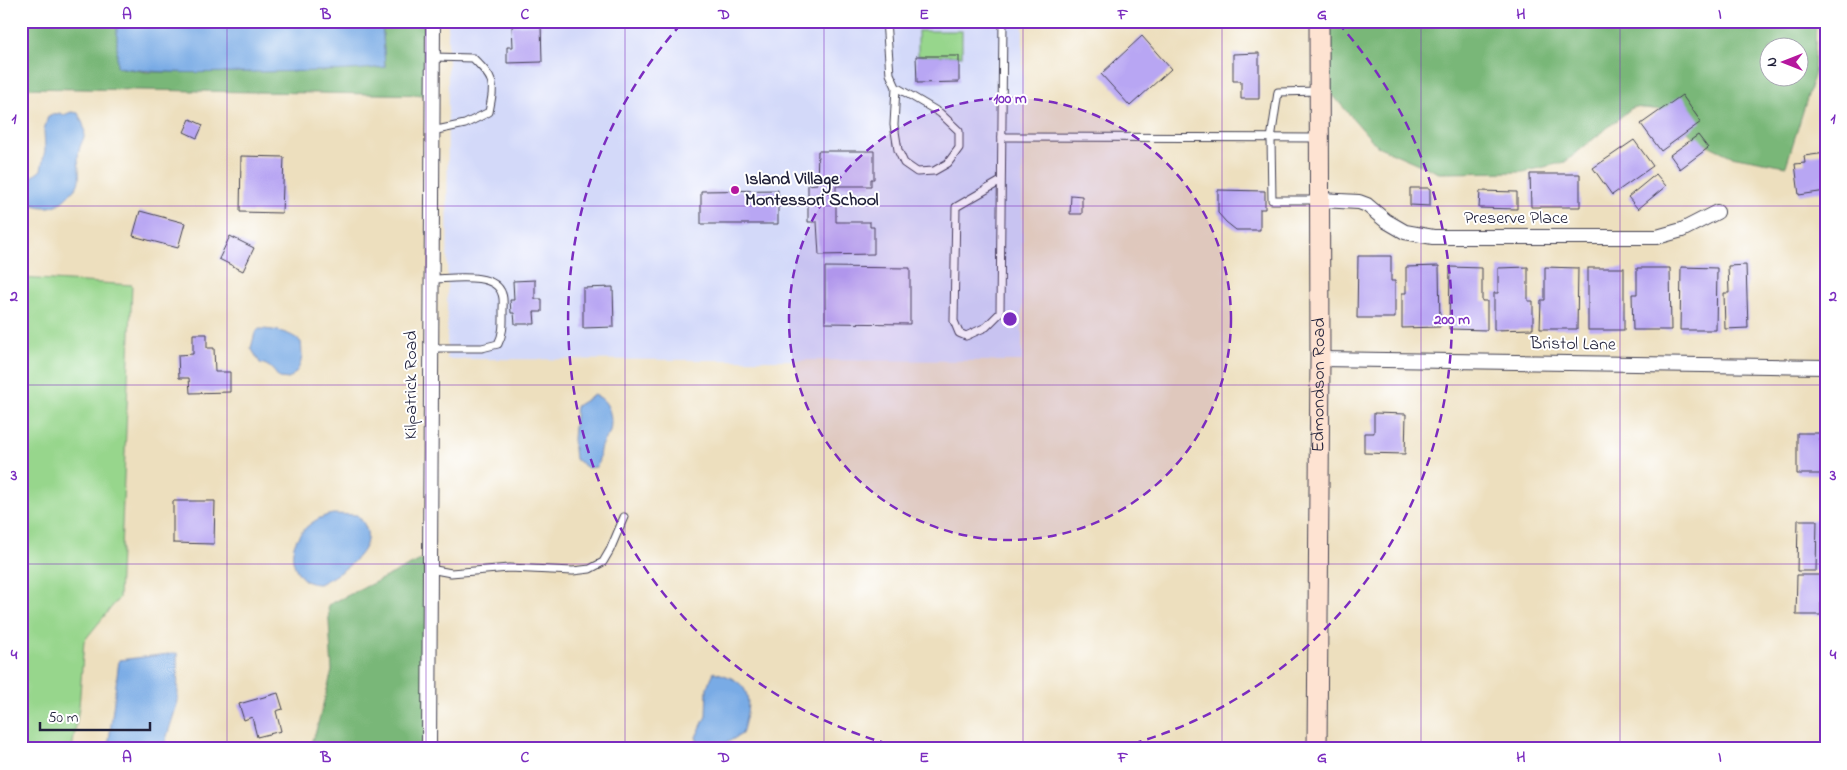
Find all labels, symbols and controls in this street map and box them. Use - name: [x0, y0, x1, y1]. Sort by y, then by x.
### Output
- text: A: [122, 3, 132, 27]
- text: B: [320, 3, 332, 27]
- text: C: [521, 3, 530, 27]
- text: D: [717, 3, 730, 27]
- text: E: [919, 3, 929, 27]
- text: F: [1117, 3, 1129, 27]
- text: G: [1317, 3, 1327, 27]
- text: H: [1516, 3, 1526, 27]
- text: I: [1718, 3, 1722, 27]
- north arrow: [1760, 38, 1810, 88]
- text: N: [1762, 57, 1783, 67]
- text: 100 m: [993, 88, 1027, 110]
- text: 1: [11, 107, 17, 131]
- text: 1: [1830, 107, 1836, 131]
- place label: Island Village Montessori School: [745, 167, 879, 214]
- marker: Island Village Montessori School: [729, 184, 741, 196]
- street label: Preserve Place: [1464, 206, 1569, 232]
- text: 2: [9, 285, 18, 309]
- text: 2: [1828, 285, 1837, 309]
- text: 200 m: [1433, 309, 1470, 331]
- centre of rings: [1001, 310, 1019, 328]
- street label: Edmondson Road: [1306, 318, 1333, 452]
- street label: Kilpatrick Road: [399, 331, 425, 439]
- street label: Bristol Lane: [1529, 331, 1617, 359]
- text: 3: [10, 464, 18, 488]
- text: 3: [1829, 464, 1837, 488]
- text: 4: [10, 643, 18, 667]
- text: 4: [1829, 643, 1837, 667]
- scale bar: [40, 700, 150, 732]
- text: 50 m: [48, 707, 79, 729]
- text: A: [122, 746, 132, 770]
- text: B: [320, 746, 332, 770]
- text: C: [521, 746, 530, 770]
- text: D: [717, 746, 730, 770]
- text: E: [919, 746, 929, 770]
- text: F: [1117, 746, 1129, 770]
- text: G: [1317, 746, 1327, 770]
- text: H: [1516, 746, 1526, 770]
- text: I: [1718, 746, 1722, 770]

